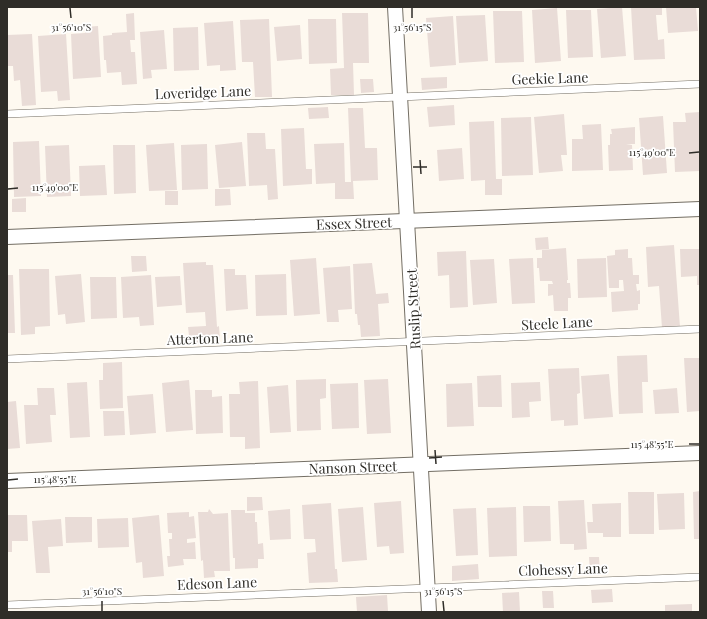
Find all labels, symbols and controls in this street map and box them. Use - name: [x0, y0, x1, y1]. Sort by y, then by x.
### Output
- text: 31°56'10"S: [51, 20, 91, 34]
- text: 31°56'15"S: [393, 20, 431, 34]
- street label: Geekie Lane: [511, 67, 589, 89]
- street label: Loveridge Lane: [154, 81, 252, 103]
- text: 115°49'00"E: [629, 145, 675, 159]
- text: 115°49'00"E: [32, 180, 78, 194]
- street label: Essex Street: [316, 212, 393, 234]
- street label: Ruslip Street: [401, 267, 425, 350]
- street label: Steele Lane: [521, 312, 593, 334]
- street label: Atterton Lane: [165, 327, 254, 349]
- text: 115°48'55"E: [630, 437, 674, 451]
- street label: Nanson Street: [309, 456, 398, 478]
- text: 115°48'55"E: [33, 472, 77, 486]
- street label: Clohessy Lane: [518, 558, 608, 580]
- street label: Edeson Lane: [177, 572, 257, 594]
- text: 31°56'10"S: [82, 584, 122, 598]
- text: 31°56'15"S: [424, 584, 462, 598]

